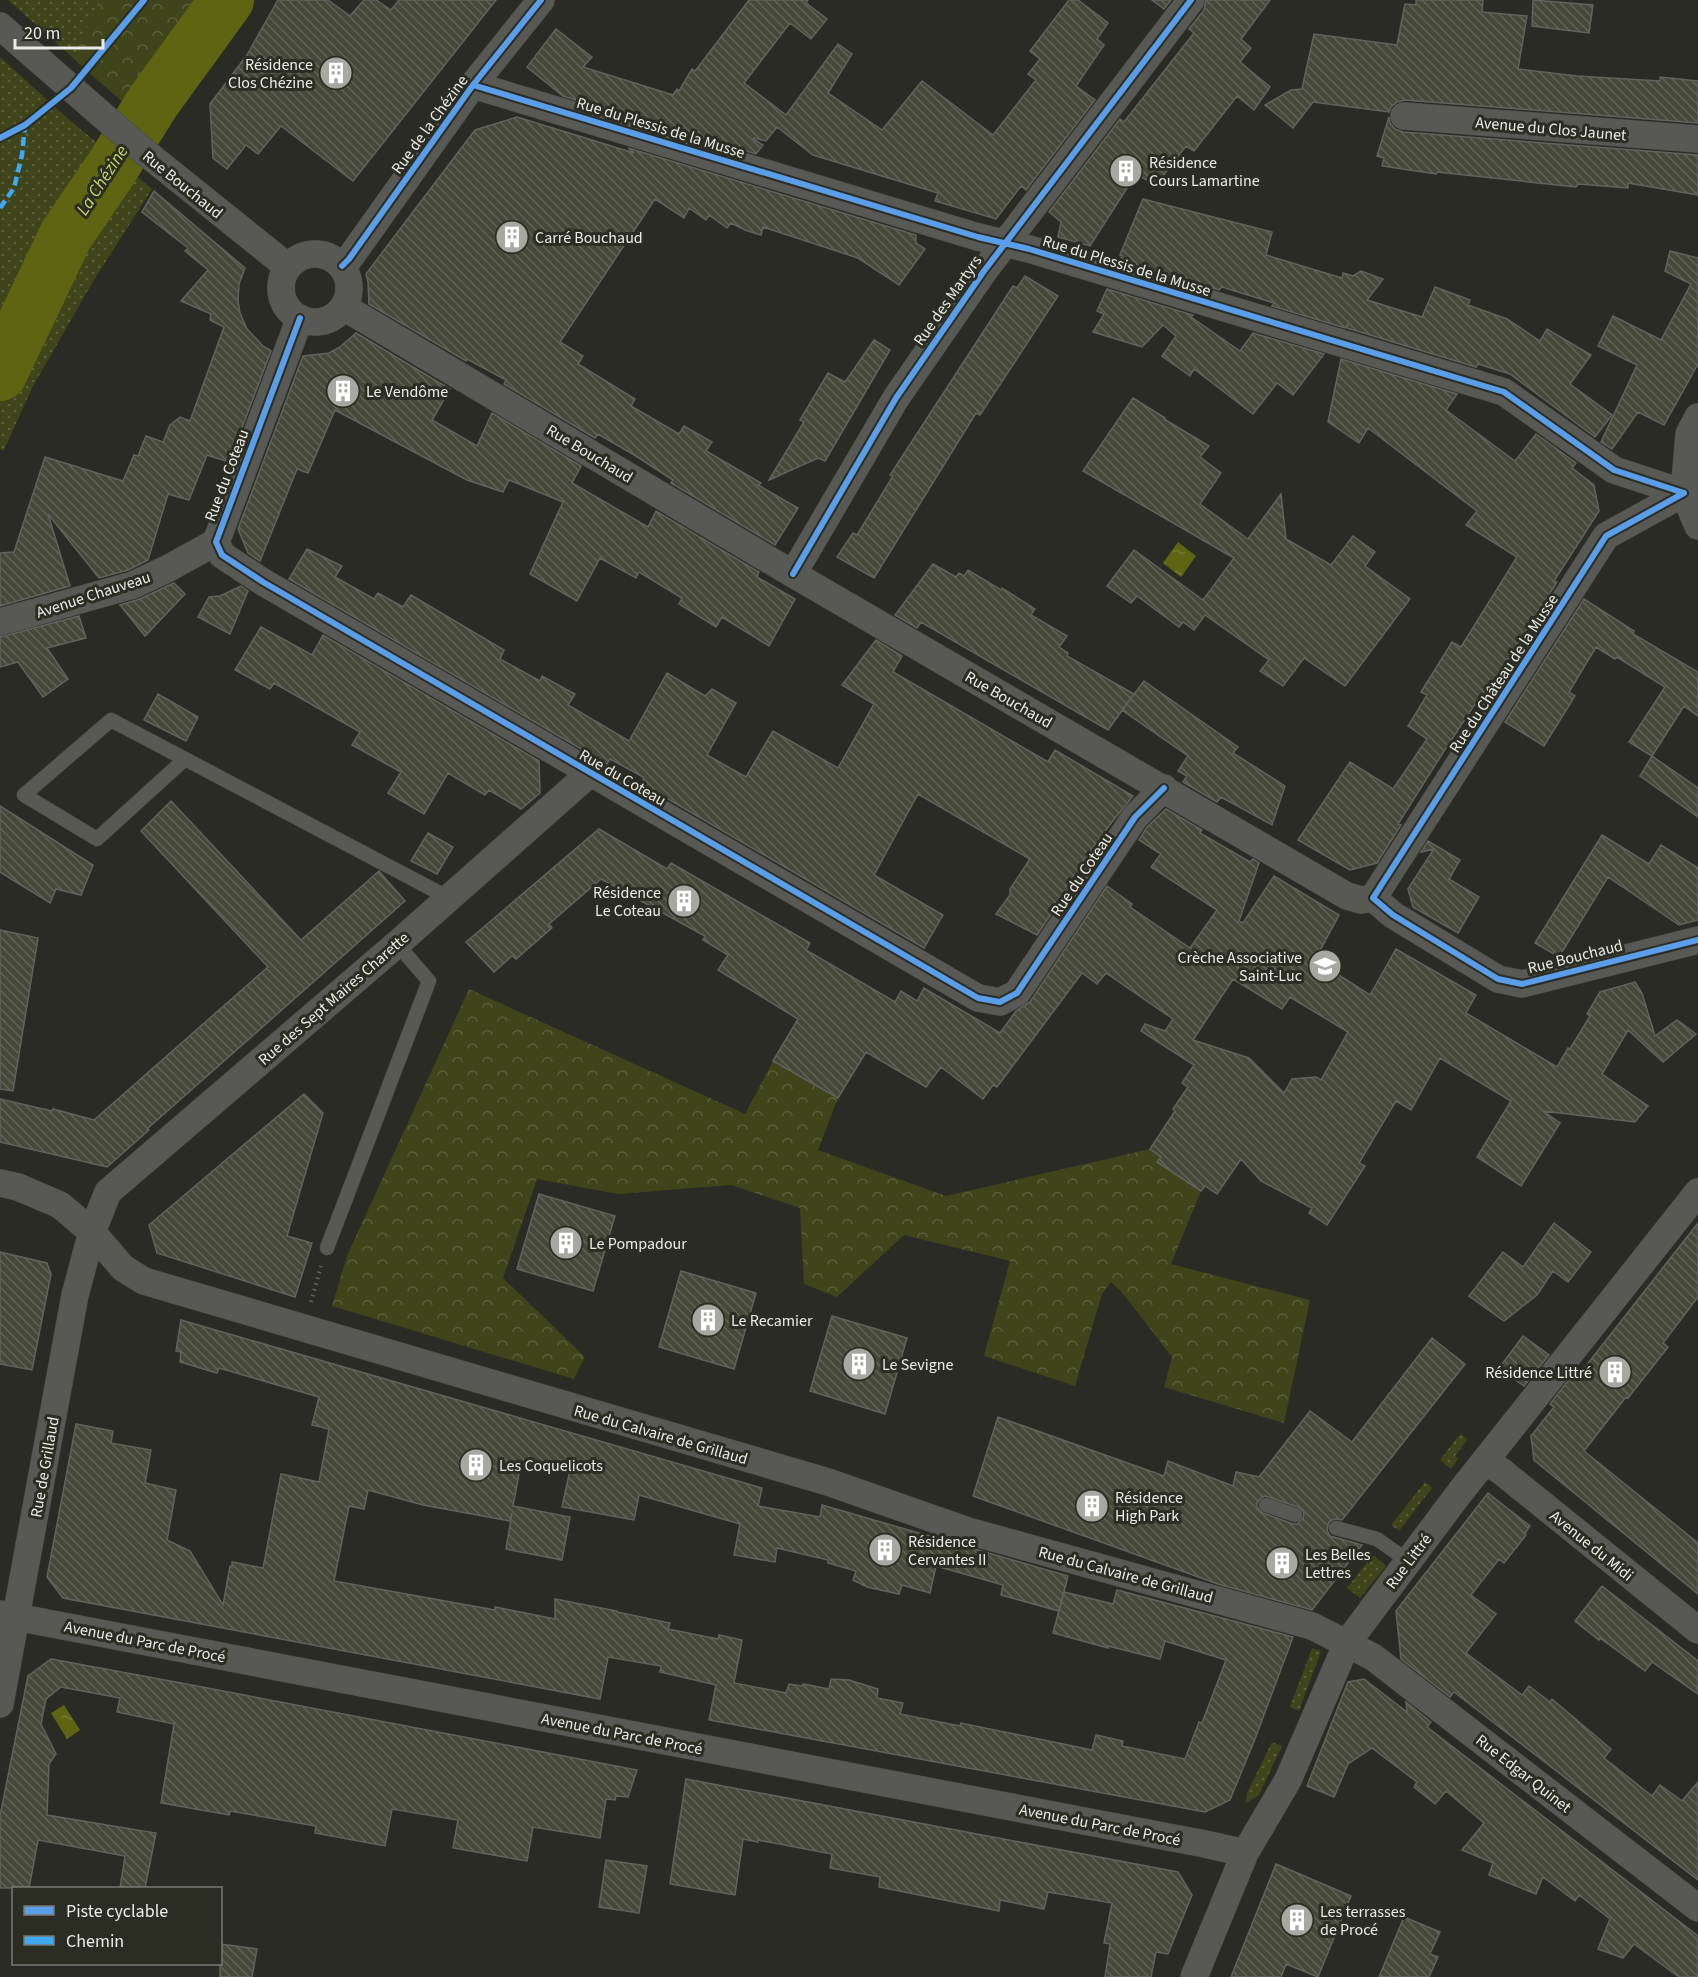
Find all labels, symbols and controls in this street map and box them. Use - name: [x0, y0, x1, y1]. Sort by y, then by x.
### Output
- scale bar: [15, 12, 104, 50]
- text: 20 m: [24, 21, 60, 46]
- place label: Résidence Clos Chézine: [228, 54, 313, 94]
- building icon: Résidence Clos Chézine: [318, 55, 354, 91]
- street label: Rue de la Chézine: [386, 71, 473, 179]
- street label: Rue du Plessis de la Musse: [574, 92, 748, 164]
- street label: Avenue du Clos Jaunet: [1475, 111, 1628, 147]
- water label: La Chézine: [70, 140, 135, 220]
- street label: Rue Bouchaud: [138, 146, 227, 224]
- place label: Résidence Cours Lamartine: [1149, 152, 1260, 192]
- building icon: Résidence Cours Lamartine: [1108, 153, 1144, 189]
- building icon: Carré Bouchaud: [494, 219, 530, 255]
- place label: Carré Bouchaud: [535, 227, 643, 249]
- street label: Rue du Plessis de la Musse: [1040, 230, 1214, 302]
- street label: Rue des Martyrs: [908, 251, 987, 350]
- building icon: Le Vendôme: [325, 373, 361, 409]
- place label: Le Vendôme: [366, 381, 448, 403]
- street label: Rue Bouchaud: [542, 419, 637, 488]
- street label: Rue du Coteau: [199, 426, 255, 525]
- street label: Avenue Chauveau: [33, 566, 153, 624]
- street label: Rue du Château de la Musse: [1444, 590, 1564, 757]
- street label: Rue Bouchaud: [961, 666, 1056, 734]
- street label: Rue du Coteau: [575, 744, 670, 812]
- street label: Rue du Coteau: [1046, 828, 1118, 921]
- place label: Résidence Le Coteau: [593, 882, 661, 922]
- building icon: Résidence Le Coteau: [666, 883, 702, 919]
- street label: Rue des Sept Maires Charette: [253, 927, 414, 1071]
- street label: Rue Bouchaud: [1525, 935, 1625, 979]
- place label: Crèche Associative Saint-Luc: [1177, 947, 1302, 987]
- school or university icon: Crèche Associative Saint-Luc: [1307, 948, 1343, 984]
- building icon: Le Pompadour: [548, 1225, 584, 1261]
- place label: Le Pompadour: [589, 1233, 687, 1255]
- building icon: Le Recamier: [690, 1302, 726, 1338]
- place label: Le Recamier: [731, 1310, 813, 1332]
- building icon: Le Sevigne: [841, 1346, 877, 1382]
- place label: Le Sevigne: [882, 1354, 954, 1376]
- building icon: Résidence Littré: [1597, 1354, 1633, 1390]
- place label: Résidence Littré: [1485, 1362, 1592, 1384]
- street label: Rue du Calvaire de Grillaud: [571, 1400, 750, 1470]
- street label: Rue de Grillaud: [25, 1415, 65, 1519]
- building icon: Les Coquelicots: [458, 1447, 494, 1483]
- place label: Les Coquelicots: [499, 1455, 603, 1477]
- place label: Résidence High Park: [1115, 1487, 1183, 1527]
- building icon: Résidence High Park: [1074, 1488, 1110, 1524]
- street label: Avenue du Midi: [1545, 1505, 1638, 1586]
- street label: Rue Littré: [1381, 1529, 1437, 1594]
- place label: Résidence Cervantes II: [908, 1531, 986, 1571]
- building icon: Résidence Cervantes II: [867, 1532, 903, 1568]
- street label: Rue du Calvaire de Grillaud: [1036, 1541, 1215, 1609]
- place label: Les Belles Lettres: [1305, 1544, 1371, 1584]
- building icon: Les Belles Lettres: [1264, 1545, 1300, 1581]
- street label: Avenue du Parc de Procé: [62, 1616, 227, 1668]
- street label: Avenue du Parc de Procé: [539, 1708, 704, 1760]
- street label: Rue Edgar Quinet: [1471, 1729, 1576, 1819]
- street label: Avenue du Parc de Procé: [1017, 1799, 1182, 1851]
- legend: [12, 1887, 222, 1965]
- text: Piste cyclable: [66, 1899, 168, 1924]
- place label: Les terrasses de Procé: [1320, 1901, 1406, 1941]
- building icon: Les terrasses de Procé: [1279, 1902, 1315, 1938]
- text: Chemin: [66, 1929, 124, 1954]

